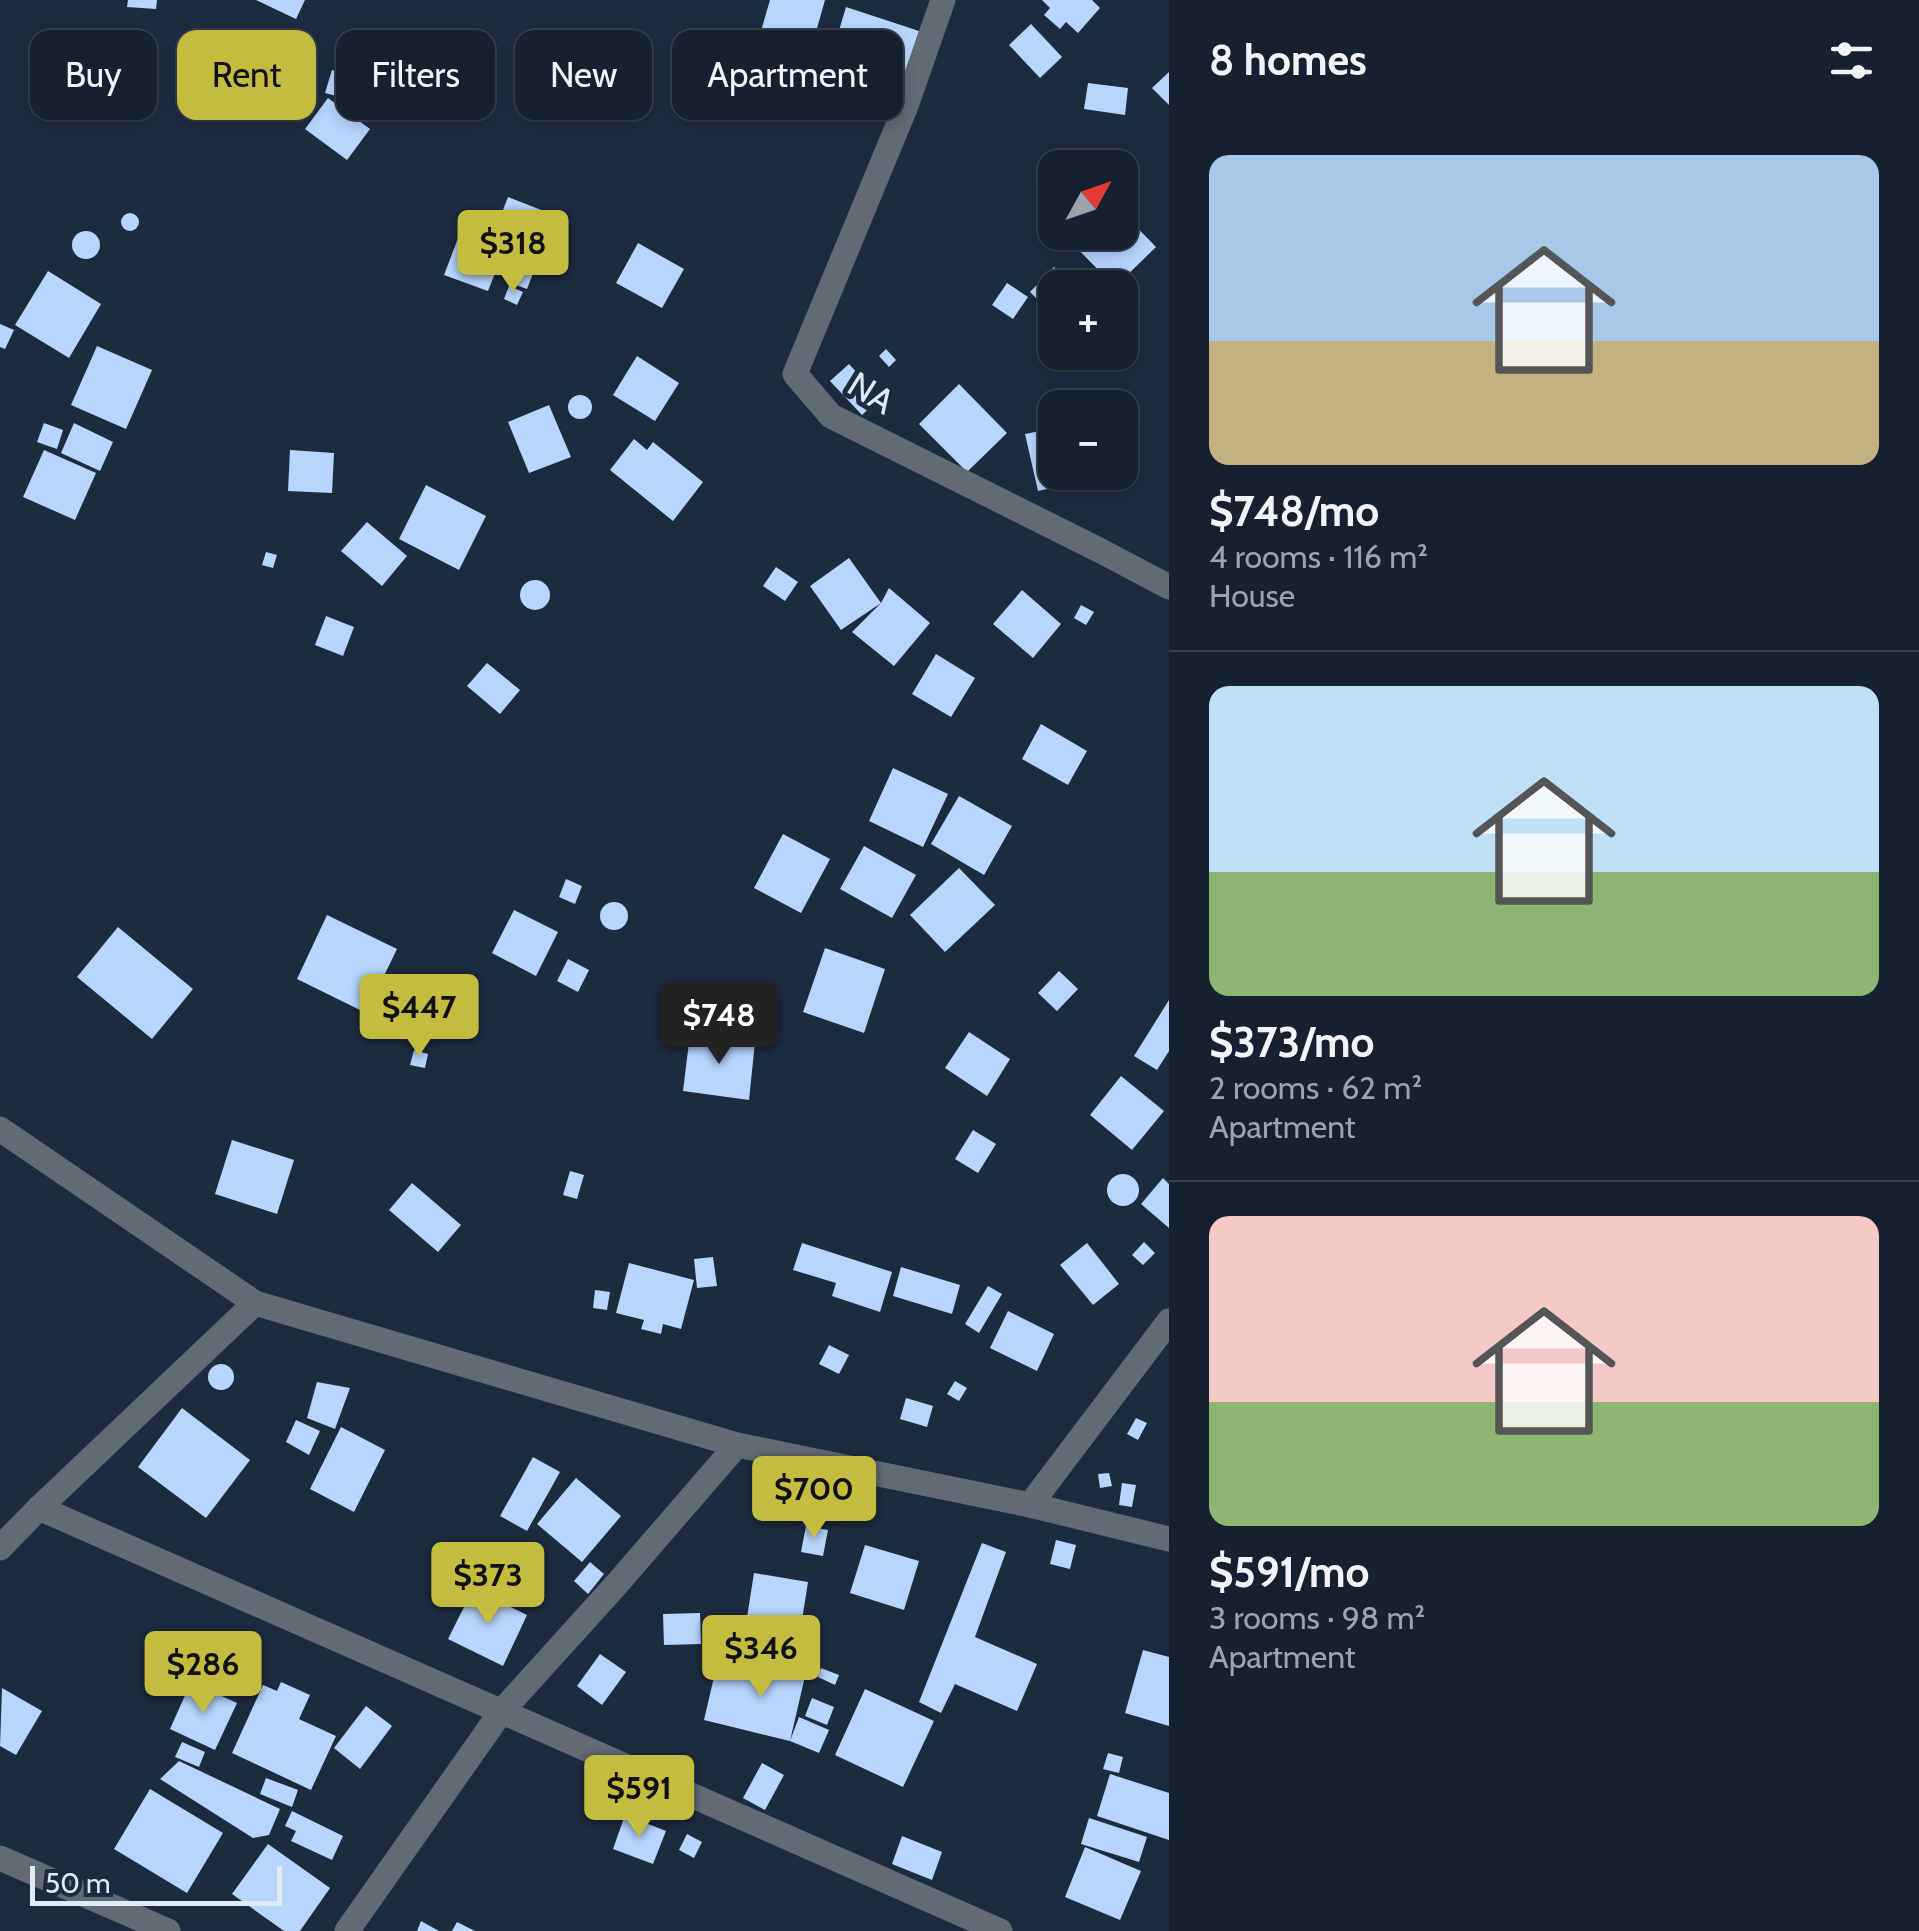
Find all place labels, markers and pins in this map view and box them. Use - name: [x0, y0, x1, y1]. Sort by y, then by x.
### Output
- pin: $318: [454, 210, 572, 295]
- pin: $447: [360, 974, 478, 1059]
- pin: $748: [660, 982, 778, 1067]
- pin: $700: [755, 1456, 873, 1541]
- pin: $373: [429, 1542, 547, 1627]
- pin: $346: [702, 1615, 820, 1700]
- pin: $286: [144, 1631, 262, 1716]
- pin: $591: [580, 1755, 698, 1840]

